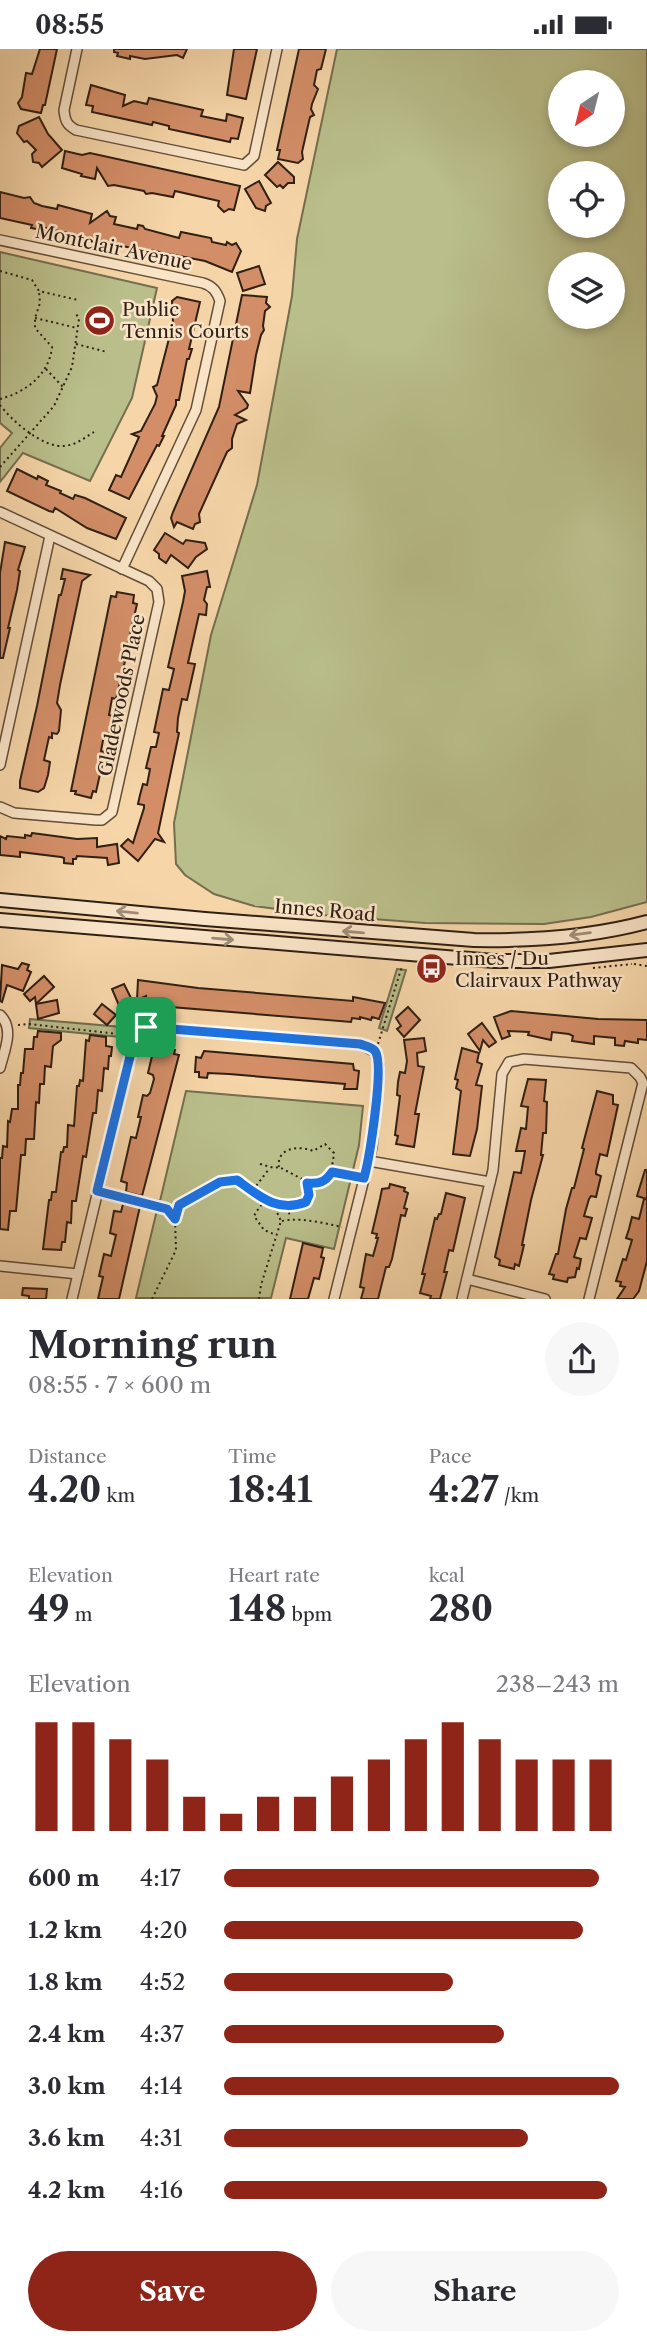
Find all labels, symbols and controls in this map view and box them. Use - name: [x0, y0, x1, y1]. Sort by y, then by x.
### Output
- text: 08:55: [35, 9, 104, 41]
- north arrow: [548, 70, 625, 147]
- map controls: [548, 70, 625, 329]
- button: locate: [548, 161, 625, 238]
- street label: Montclair Avenue: [33, 220, 194, 275]
- button: layers: [548, 252, 625, 329]
- place label: Public Tennis Courts: [122, 298, 249, 343]
- sports icon: Public Tennis Courts: [82, 303, 116, 337]
- street label: Gladewoods Place: [93, 612, 150, 778]
- street label: Innes Road: [273, 895, 377, 926]
- one-way arrow: [116, 905, 138, 918]
- one-way arrow: [342, 925, 365, 938]
- one-way arrow: [569, 928, 592, 941]
- one-way arrow: [211, 933, 234, 946]
- place label: Innes / Du Clairvaux Pathway: [455, 947, 623, 992]
- bus stop icon: Innes / Du Clairvaux Pathway: [415, 952, 449, 986]
- pin: [116, 997, 176, 1057]
- icon: arrive: [127, 1008, 165, 1046]
- text: Morning run: [28, 1321, 277, 1368]
- button: share: [545, 1322, 619, 1396]
- text: 08:55 · 7 × 600 m: [28, 1371, 211, 1399]
- text: Distance: [28, 1445, 107, 1468]
- text: Time: [228, 1445, 276, 1468]
- text: Pace: [429, 1445, 472, 1468]
- text: 4.20: [28, 1468, 101, 1511]
- text: 18:41: [228, 1468, 313, 1511]
- text: 4:27: [429, 1468, 499, 1511]
- text: km: [101, 1484, 135, 1507]
- text: /km: [499, 1484, 539, 1507]
- text: Elevation: [28, 1564, 113, 1587]
- text: Heart rate: [228, 1564, 320, 1587]
- text: kcal: [429, 1564, 465, 1587]
- text: 49: [28, 1587, 70, 1630]
- text: 148: [228, 1587, 286, 1630]
- text: 280: [429, 1587, 493, 1630]
- text: m: [70, 1603, 92, 1626]
- text: bpm: [286, 1603, 332, 1626]
- text: Elevation: [28, 1670, 131, 1698]
- text: 238–243 m: [496, 1670, 619, 1698]
- text: 600 m: [28, 1864, 100, 1892]
- text: 4:17: [140, 1864, 181, 1892]
- text: 1.2 km: [28, 1916, 102, 1944]
- text: 4:20: [140, 1916, 188, 1944]
- text: 1.8 km: [28, 1968, 103, 1996]
- text: 4:52: [140, 1968, 185, 1996]
- text: 2.4 km: [28, 2020, 105, 2048]
- text: 4:37: [140, 2020, 184, 2048]
- text: 3.0 km: [28, 2072, 106, 2100]
- text: 4:14: [140, 2072, 183, 2100]
- text: 3.6 km: [28, 2124, 105, 2152]
- text: 4:31: [140, 2124, 182, 2152]
- text: 4.2 km: [28, 2176, 105, 2204]
- text: 4:16: [140, 2176, 183, 2204]
- button: Save: [28, 2251, 317, 2331]
- button: Share: [331, 2251, 619, 2331]

